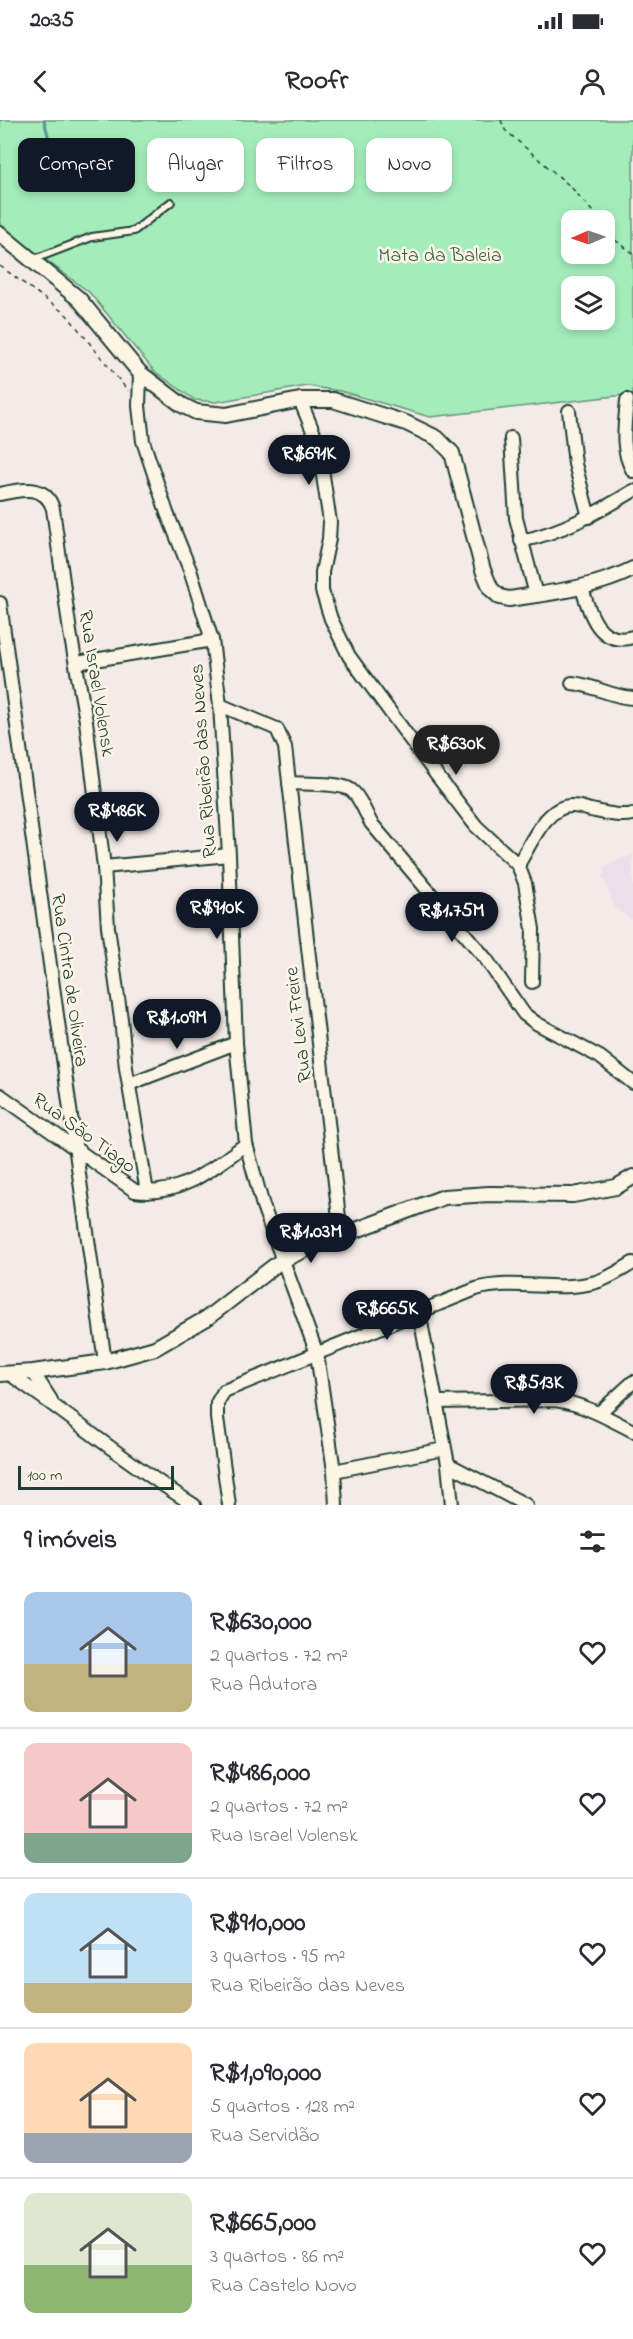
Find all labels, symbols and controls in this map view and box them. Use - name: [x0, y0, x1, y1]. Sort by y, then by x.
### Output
- text: 20:35: [30, 5, 74, 37]
- text: Roofr: [285, 62, 348, 101]
- icon: back: [24, 65, 57, 98]
- icon: person: [576, 65, 609, 98]
- chip: Comprar: [18, 138, 135, 192]
- chip: Alugar: [147, 138, 244, 192]
- chip: Filtros: [256, 138, 354, 192]
- chip: Novo: [366, 138, 452, 192]
- north arrow: [561, 210, 615, 264]
- map controls: [561, 210, 615, 330]
- park label: Mata da Baleia: [378, 242, 502, 271]
- button: layers: [561, 276, 615, 330]
- pin: R$691K: [260, 435, 358, 486]
- text: R$691K: [282, 440, 336, 469]
- street label: Rua Israel Volensk: [70, 608, 121, 759]
- street label: Rua Ribeirão das Neves: [183, 663, 226, 859]
- pin: R$630K: [407, 725, 505, 776]
- text: R$630K: [427, 730, 485, 759]
- pin: R$486K: [68, 792, 166, 843]
- text: R$486K: [88, 797, 146, 826]
- pin: R$910K: [168, 889, 266, 940]
- street label: Rua Cintra de Oliveira: [42, 892, 95, 1069]
- pin: R$1.75M: [397, 892, 507, 943]
- text: R$910K: [190, 894, 244, 923]
- text: R$1.75M: [419, 897, 485, 926]
- street label: Rua Levi Freire: [278, 965, 321, 1084]
- pin: R$1.09M: [122, 999, 232, 1050]
- text: R$1.09M: [147, 1004, 207, 1033]
- street label: Rua São Tiago: [25, 1086, 141, 1182]
- pin: R$1.03M: [256, 1213, 366, 1264]
- text: R$1.03M: [280, 1218, 342, 1247]
- pin: R$665K: [338, 1290, 436, 1341]
- text: R$665K: [356, 1295, 418, 1324]
- pin: R$513K: [485, 1364, 583, 1415]
- text: R$513K: [505, 1369, 563, 1398]
- scale bar: [18, 1463, 174, 1490]
- text: 100 m: [27, 1464, 62, 1488]
- text: 9 imóveis: [24, 1522, 117, 1560]
- icon: filters: [576, 1525, 609, 1558]
- text: R$630,000: [210, 1604, 312, 1642]
- icon: home: [72, 1616, 144, 1688]
- icon: heart: [576, 1636, 609, 1669]
- text: 2 quartos · 72 m²: [210, 1642, 348, 1671]
- text: Rua Adutora: [210, 1671, 317, 1700]
- text: R$486,000: [210, 1755, 310, 1793]
- icon: home: [72, 1767, 144, 1839]
- icon: heart: [576, 1787, 609, 1820]
- text: 2 quartos · 72 m²: [210, 1793, 348, 1822]
- text: Rua Israel Volensk: [210, 1822, 358, 1851]
- text: R$910,000: [210, 1905, 306, 1943]
- icon: home: [72, 1917, 144, 1989]
- icon: heart: [576, 1937, 609, 1970]
- text: 3 quartos · 95 m²: [210, 1943, 345, 1972]
- text: Rua Ribeirão das Neves: [210, 1972, 405, 2001]
- text: R$1,090,000: [210, 2055, 321, 2093]
- icon: home: [72, 2067, 144, 2139]
- icon: heart: [576, 2087, 609, 2120]
- text: 5 quartos · 128 m²: [210, 2093, 355, 2122]
- text: Rua Servidão: [210, 2122, 319, 2151]
- text: R$665,000: [210, 2205, 316, 2243]
- icon: home: [72, 2217, 144, 2289]
- icon: heart: [576, 2237, 609, 2270]
- text: 3 quartos · 86 m²: [210, 2243, 344, 2272]
- text: Rua Castelo Novo: [210, 2272, 357, 2301]

